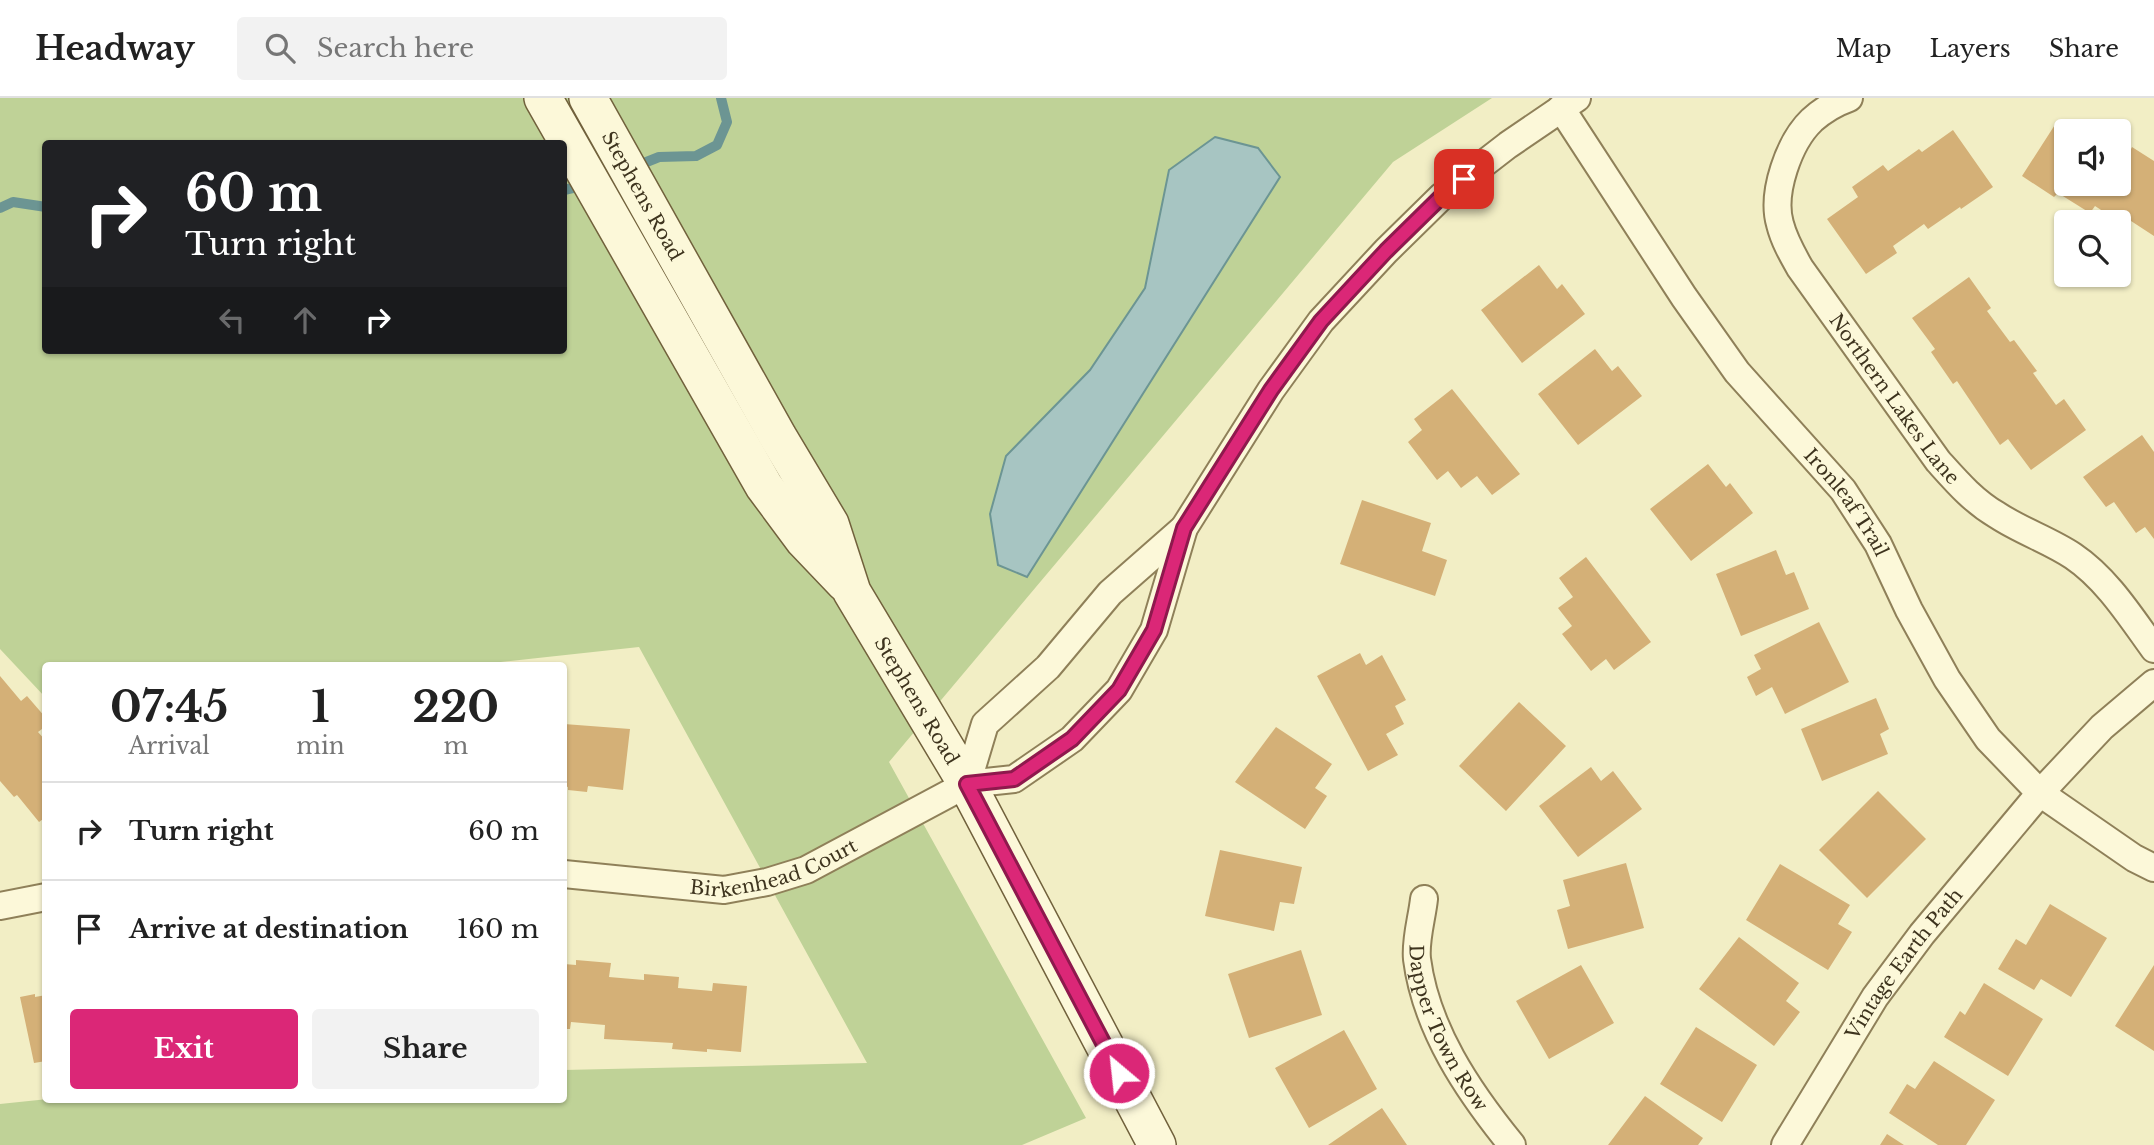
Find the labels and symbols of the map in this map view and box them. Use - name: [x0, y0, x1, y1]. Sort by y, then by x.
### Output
- street label: Stephens Road: [597, 127, 688, 265]
- pin: [1434, 149, 1494, 209]
- street label: Northern Lakes Lane: [1824, 309, 1964, 489]
- street label: Ironleaf Trail: [1799, 444, 1893, 560]
- street label: Stephens Road: [870, 633, 964, 769]
- street label: Birkenhead Court: [689, 834, 862, 903]
- street label: Vintage Earth Path: [1840, 884, 1967, 1045]
- street label: Dapper Town Row: [1405, 944, 1493, 1116]
- position arrow: [1082, 1036, 1156, 1110]

